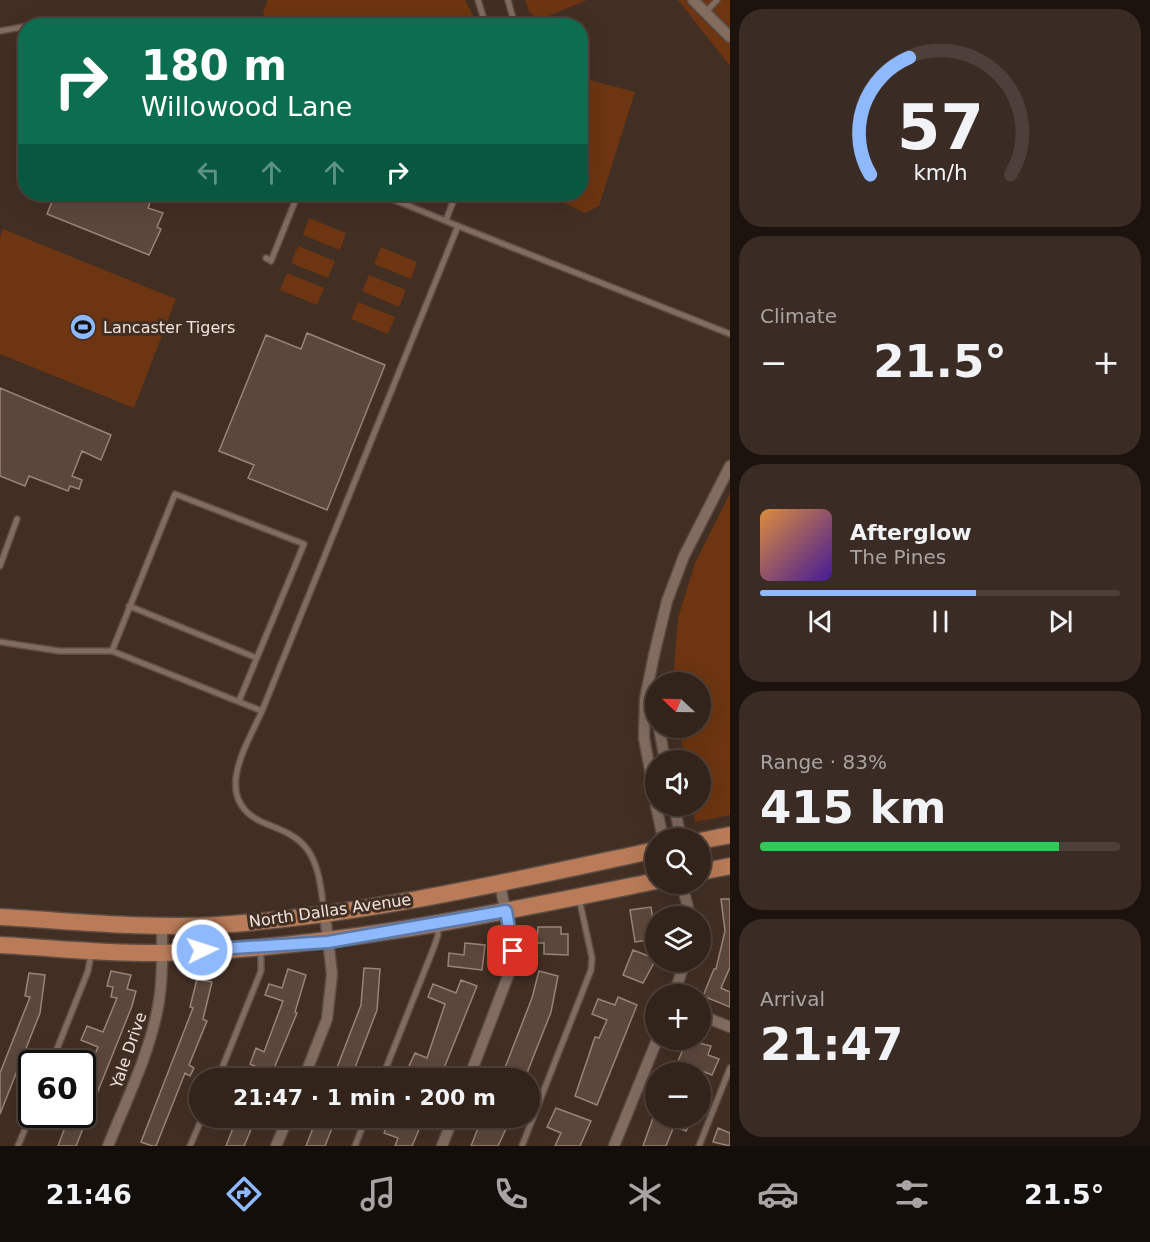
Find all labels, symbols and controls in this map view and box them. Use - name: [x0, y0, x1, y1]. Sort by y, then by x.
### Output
- text: 180 m: [141, 41, 287, 90]
- icon: right: [42, 42, 120, 120]
- text: Willowood Lane: [141, 91, 352, 122]
- text: 57: [897, 91, 983, 164]
- icon: left: [192, 156, 225, 189]
- icon: ahead: [255, 156, 288, 189]
- icon: ahead: [318, 156, 351, 189]
- icon: right: [381, 156, 414, 189]
- text: km/h: [913, 161, 967, 186]
- text: Climate: [760, 304, 837, 328]
- sports icon: Lancaster Tigers: [68, 312, 98, 342]
- place label: Lancaster Tigers: [103, 318, 235, 337]
- text: 21.5°: [873, 335, 1007, 388]
- text: −: [760, 343, 788, 382]
- text: +: [1092, 343, 1120, 382]
- text: Afterglow: [850, 520, 972, 545]
- text: The Pines: [850, 545, 946, 569]
- icon: previous: [804, 605, 837, 638]
- icon: pause: [924, 605, 957, 638]
- icon: next: [1044, 605, 1077, 638]
- north arrow: [645, 672, 711, 738]
- map controls: [645, 672, 711, 1128]
- button: sound: [645, 750, 711, 816]
- text: Range · 83%: [760, 750, 887, 774]
- text: 415 km: [760, 781, 946, 834]
- button: search: [645, 828, 711, 894]
- street label: North Dallas Avenue: [248, 890, 412, 931]
- button: layers: [645, 906, 711, 972]
- position arrow: [170, 918, 234, 982]
- pin: [487, 925, 538, 976]
- icon: arrive: [496, 934, 529, 967]
- button: +: [645, 984, 711, 1050]
- text: Arrival: [760, 987, 825, 1011]
- street label: Yale Drive: [106, 1010, 150, 1092]
- text: 21:47: [760, 1018, 903, 1071]
- speed limit sign: 60: [18, 1050, 96, 1128]
- button: −: [645, 1062, 711, 1128]
- text: 21:47 · 1 min · 200 m: [233, 1085, 496, 1110]
- icon: directions: [223, 1173, 265, 1215]
- icon: music: [357, 1173, 399, 1215]
- icon: phone: [490, 1173, 532, 1215]
- icon: climate: [624, 1173, 666, 1215]
- icon: car: [757, 1173, 799, 1215]
- icon: filters: [891, 1173, 933, 1215]
- text: 21:46: [46, 1179, 132, 1210]
- text: 21.5°: [1024, 1179, 1104, 1210]

